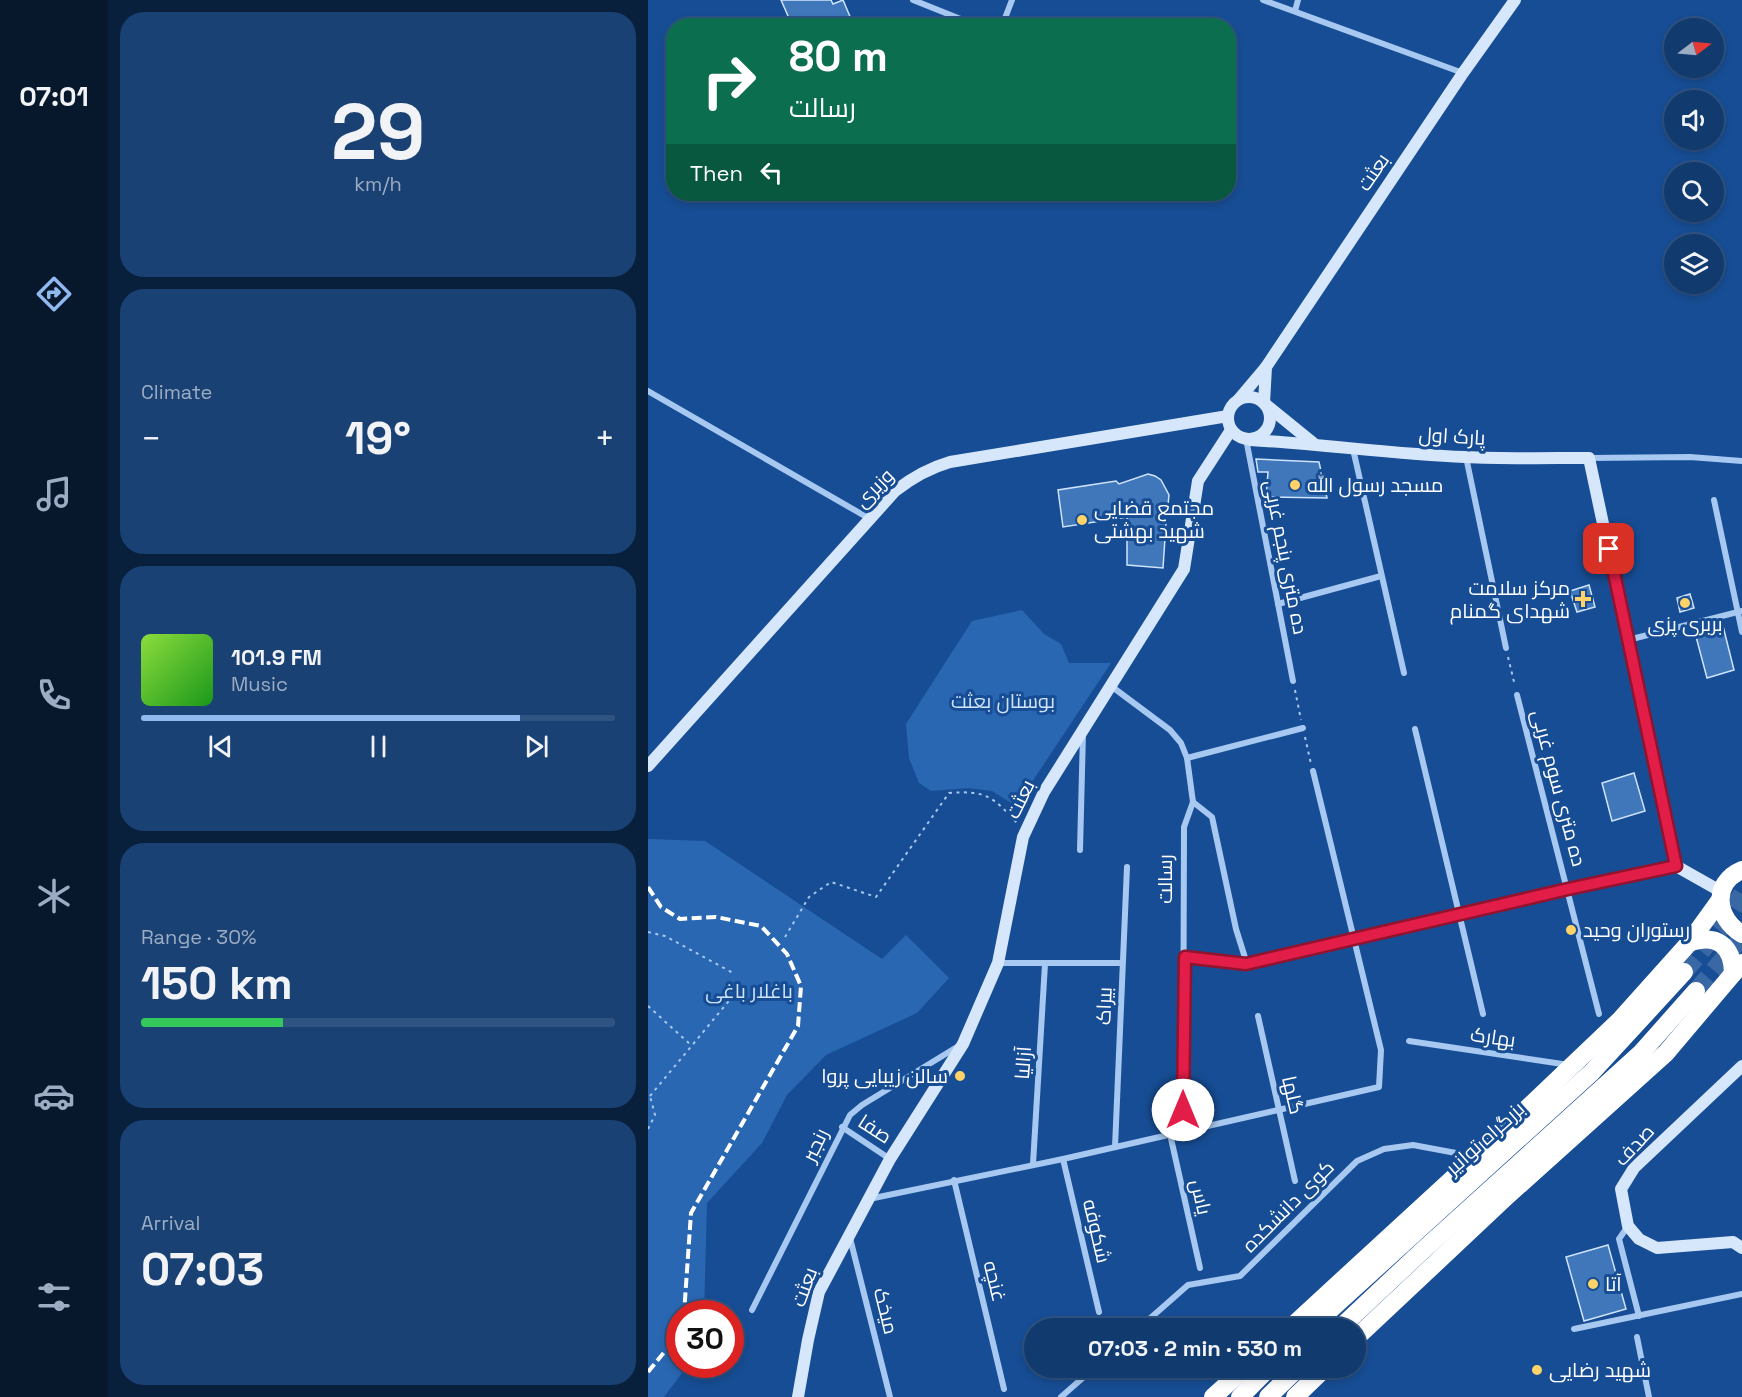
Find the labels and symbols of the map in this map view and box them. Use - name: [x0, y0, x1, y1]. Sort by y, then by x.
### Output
- north arrow: [1664, 18, 1724, 78]
- street label: بعثت: [1351, 148, 1395, 196]
- street label: پارک اول: [1418, 421, 1487, 451]
- street label: وزیری: [849, 463, 899, 513]
- place label: مسجد رسول الله: [1307, 472, 1443, 498]
- street label: ده متری پنجم غربی: [1257, 478, 1314, 637]
- marker: مسجد رسول الله: [1288, 478, 1302, 492]
- place label: مجتمع قضایی شهید بهشتی: [1094, 495, 1214, 544]
- marker: مجتمع قضایی شهید بهشتی: [1075, 513, 1089, 527]
- pin: [1583, 523, 1634, 574]
- place label: مرکز سلامت شهدای گمنام: [1450, 575, 1570, 625]
- marker: مرکز سلامت شهدای گمنام: [1574, 590, 1592, 608]
- marker: بربری پزی: [1678, 596, 1692, 610]
- place label: بربری پزی: [1648, 611, 1723, 637]
- park label: بوستان بعثت: [951, 688, 1055, 714]
- street label: ده متری سوم غربی: [1525, 707, 1592, 869]
- street label: بعثت: [999, 775, 1041, 823]
- street label: رسالت: [1152, 854, 1178, 904]
- place label: رستوران وحید: [1583, 917, 1690, 943]
- marker: رستوران وحید: [1564, 923, 1578, 937]
- park label: باغلار باغی: [705, 978, 793, 1004]
- street label: بیراک: [1090, 986, 1118, 1026]
- street label: بهارک: [1469, 1021, 1517, 1053]
- street label: آزالیا: [1009, 1045, 1037, 1081]
- place label: سالن زيبايى پروا: [821, 1063, 948, 1089]
- marker: سالن زيبايى پروا: [953, 1069, 967, 1083]
- street label: گلها: [1276, 1073, 1310, 1117]
- position arrow: [1151, 1078, 1215, 1142]
- street label: بزرگراه توانیر: [1439, 1096, 1530, 1181]
- street label: صفا: [853, 1109, 897, 1149]
- street label: صدف: [1608, 1119, 1660, 1171]
- street label: رنجبر: [795, 1124, 834, 1167]
- street label: کوی دانشکده: [1236, 1154, 1340, 1258]
- street label: یاس: [1184, 1177, 1218, 1218]
- street label: شکوفه: [1077, 1196, 1117, 1266]
- street label: غنچه: [977, 1258, 1013, 1304]
- street label: بعثت: [785, 1264, 823, 1310]
- place label: آتا: [1605, 1271, 1622, 1297]
- marker: آتا: [1586, 1277, 1600, 1291]
- street label: میخک: [868, 1285, 904, 1337]
- speed limit sign: 30: [666, 1300, 744, 1378]
- place label: شهید رضایی: [1549, 1357, 1651, 1383]
- marker: شهید رضایی: [1530, 1363, 1544, 1377]

